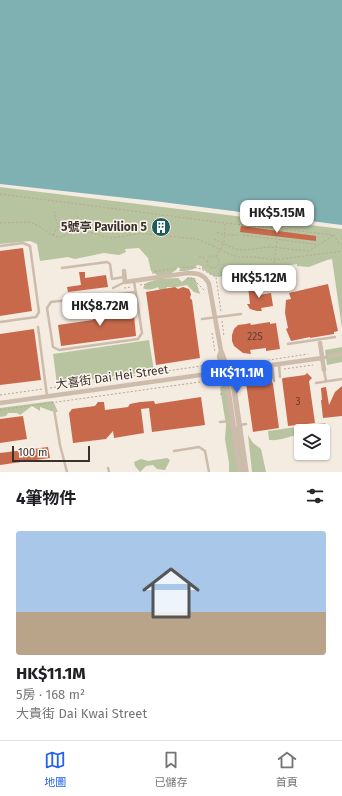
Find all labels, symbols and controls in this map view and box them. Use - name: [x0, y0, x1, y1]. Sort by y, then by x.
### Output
- pin: HK$5.15M: [236, 200, 318, 234]
- text: HK$5.15M: [249, 205, 305, 220]
- building icon: 5號亭 Pavilion 5: [150, 216, 172, 238]
- place label: 5號亭 Pavilion 5: [61, 220, 148, 234]
- pin: HK$5.12M: [218, 265, 300, 299]
- text: HK$5.12M: [231, 270, 287, 285]
- pin: HK$8.72M: [59, 293, 141, 327]
- text: HK$8.72M: [71, 298, 129, 313]
- house number: 22S: [247, 331, 263, 343]
- pin: HK$11.1M: [196, 360, 278, 394]
- street label: 大喜街 Dai Hei Street: [55, 362, 170, 392]
- text: HK$11.1M: [210, 365, 264, 380]
- house number: 3: [296, 396, 301, 408]
- map controls: [294, 424, 330, 460]
- button: layers: [294, 424, 330, 460]
- scale bar: [12, 444, 90, 463]
- text: 100 m: [18, 446, 47, 459]
- icon: filters: [304, 485, 326, 507]
- text: 4筆物件: [16, 488, 77, 509]
- icon: home: [135, 557, 207, 629]
- text: HK$11.1M: [16, 663, 86, 684]
- text: 5房 · 168 m²: [16, 687, 85, 702]
- text: 大貴街 Dai Kwai Street: [16, 706, 147, 721]
- tab: 地圖: [44, 749, 66, 789]
- tab: 已儲存: [154, 749, 187, 789]
- tab: 首頁: [276, 749, 298, 789]

